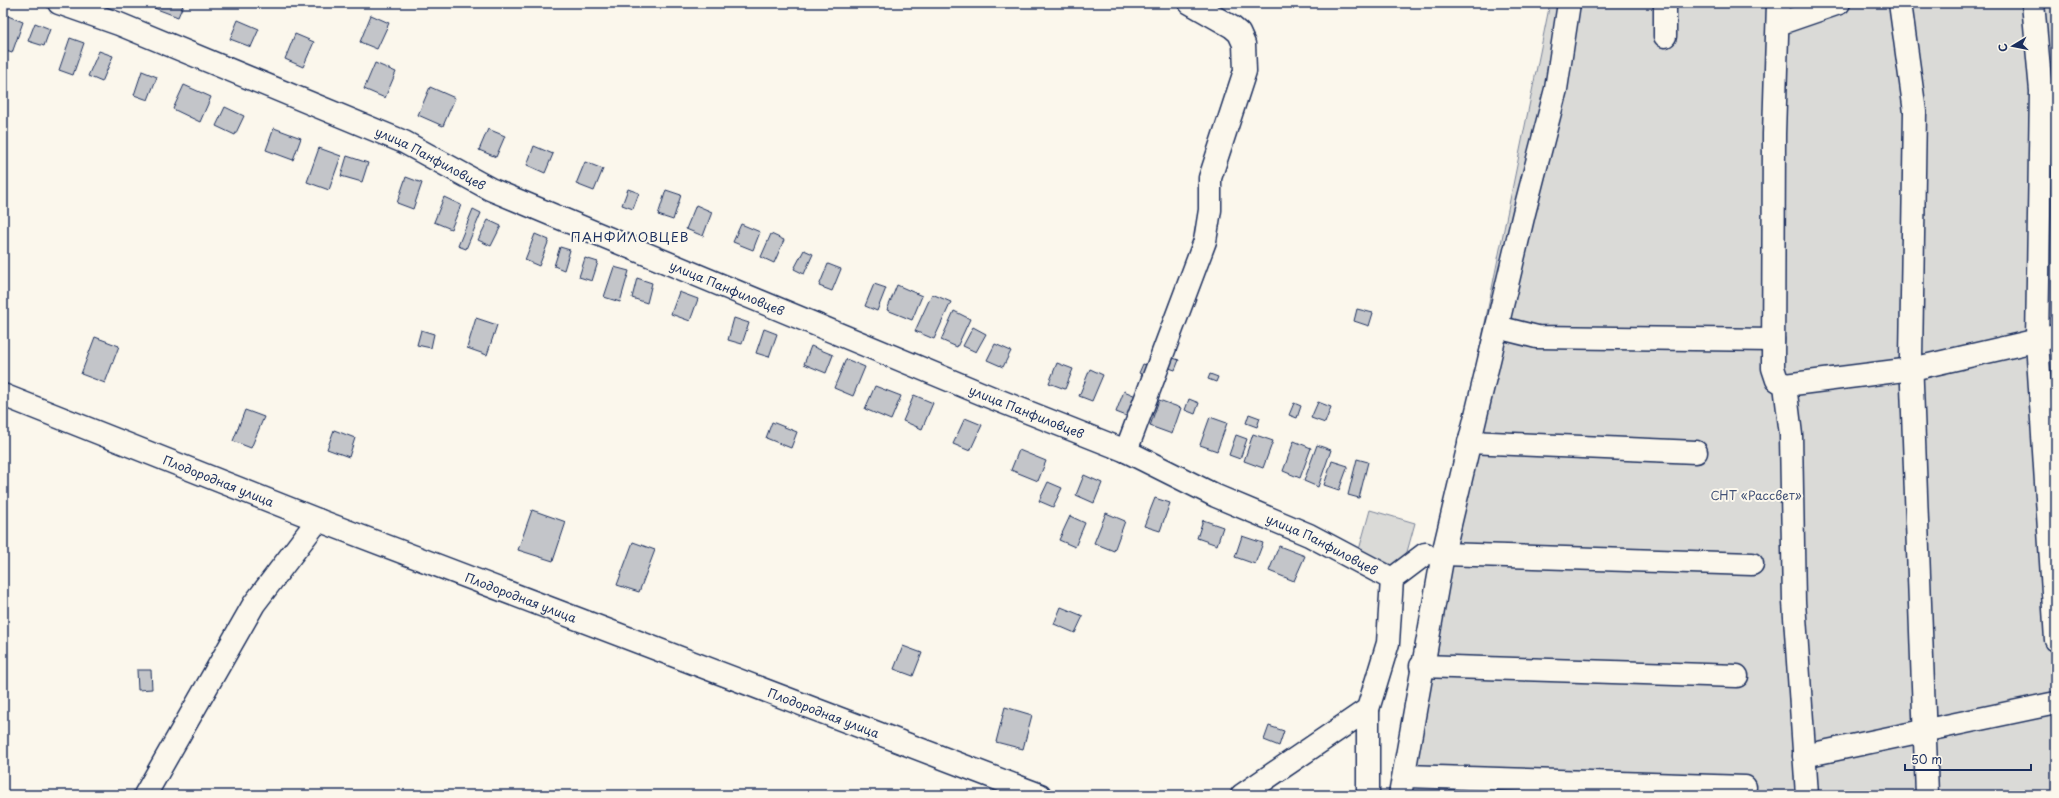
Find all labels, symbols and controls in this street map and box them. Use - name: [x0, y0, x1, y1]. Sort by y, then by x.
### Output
- north arrow: [1993, 26, 2033, 66]
- text: С: [1994, 42, 2012, 53]
- street label: улица Панфиловцев: [373, 122, 489, 194]
- district label: ПАНФИЛОВЦЕВ: [571, 227, 689, 246]
- street label: улица Панфиловцев: [667, 256, 787, 320]
- street label: улица Панфиловцев: [966, 380, 1087, 443]
- street label: Плодородная улица: [160, 450, 277, 511]
- park label: СНТ «Рассвет»: [1710, 486, 1802, 504]
- street label: улица Панфиловцев: [1264, 509, 1381, 579]
- street label: Плодородная улица: [463, 568, 580, 627]
- street label: Плодородная улица: [765, 683, 882, 742]
- scale bar: [1905, 746, 2031, 772]
- text: 50 m: [1911, 750, 1942, 768]

